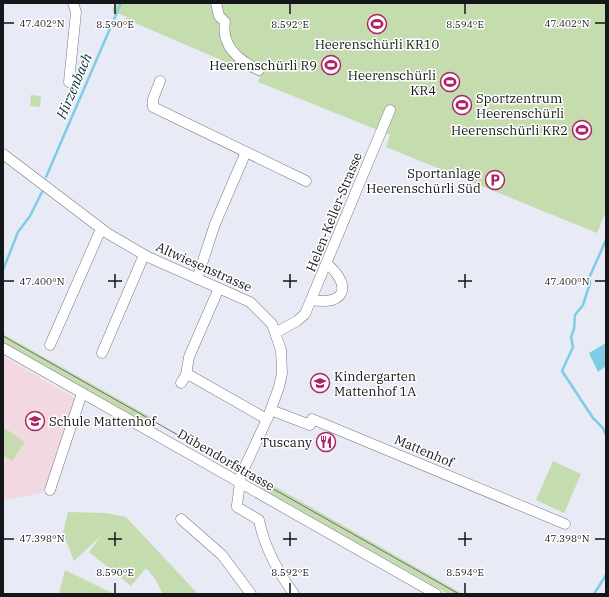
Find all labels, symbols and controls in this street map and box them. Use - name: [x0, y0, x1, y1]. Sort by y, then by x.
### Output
- sports icon: Heerenschürli KR10: [366, 13, 388, 35]
- text: 47.402°N: [19, 17, 65, 30]
- text: 47.402°N: [544, 17, 590, 30]
- text: 8.590°E: [96, 18, 134, 31]
- text: 8.592°E: [271, 18, 309, 31]
- text: 8.594°E: [446, 18, 484, 31]
- place label: Heerenschürli KR10: [315, 36, 440, 53]
- water label: Hirzenbach: [52, 50, 96, 122]
- sports icon: Heerenschürli R9: [320, 54, 342, 76]
- place label: Heerenschürli R9: [209, 57, 317, 74]
- place label: Heerenschürli KR4: [348, 67, 436, 99]
- sports icon: Heerenschürli KR4: [439, 71, 461, 93]
- place label: Sportzentrum Heerenschürli: [476, 90, 564, 122]
- sports icon: Sportzentrum Heerenschürli: [451, 94, 473, 116]
- sports icon: Heerenschürli KR2: [571, 119, 593, 141]
- place label: Heerenschürli KR2: [451, 122, 568, 139]
- street label: Helen-Keller-Strasse: [302, 150, 366, 274]
- place label: Sportanlage Heerenschürli Süd: [366, 165, 481, 197]
- parking icon: Sportanlage Heerenschürli Süd: [484, 169, 506, 191]
- street label: Altwiesenstrasse: [153, 238, 255, 296]
- text: 47.400°N: [19, 275, 65, 288]
- text: 47.400°N: [544, 275, 590, 288]
- place label: Kindergarten Mattenhof 1A: [334, 368, 416, 400]
- school or university icon: Kindergarten Mattenhof 1A: [309, 372, 331, 394]
- school or university icon: Schule Mattenhof: [24, 410, 46, 432]
- place label: Schule Mattenhof: [49, 413, 157, 430]
- street label: Dübendorfstrasse: [174, 425, 278, 495]
- restaurant icon: Tuscany: [315, 431, 337, 453]
- street label: Mattenhof: [392, 431, 457, 472]
- place label: Tuscany: [261, 434, 312, 451]
- text: 47.398°N: [19, 532, 65, 545]
- text: 47.398°N: [544, 532, 590, 545]
- text: 8.590°E: [96, 566, 134, 579]
- text: 8.592°E: [271, 566, 309, 579]
- text: 8.594°E: [446, 566, 484, 579]

